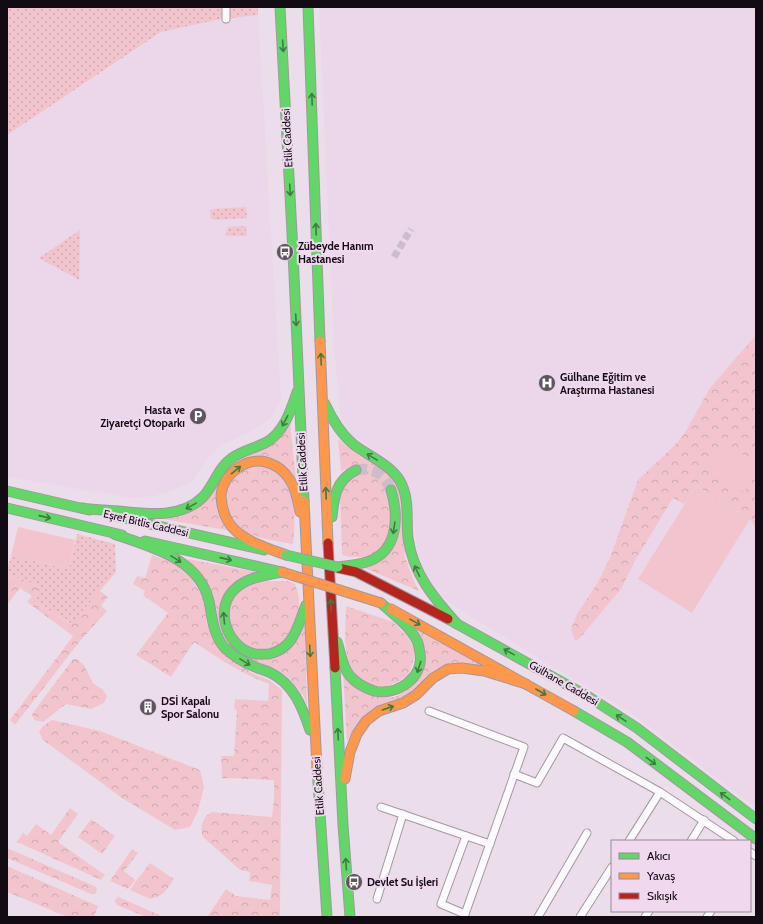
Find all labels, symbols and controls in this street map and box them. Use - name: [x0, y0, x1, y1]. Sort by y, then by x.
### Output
- one-way arrow: [279, 39, 286, 52]
- one-way arrow: [308, 93, 316, 106]
- street label: Etlik Caddesi: [278, 108, 296, 168]
- one-way arrow: [286, 183, 294, 196]
- one-way arrow: [313, 223, 320, 236]
- place label: Zübeyde Hanım Hastanesi: [298, 239, 374, 266]
- bus stop icon: Zübeyde Hanım Hastanesi: [275, 242, 295, 262]
- one-way arrow: [292, 313, 300, 326]
- one-way arrow: [317, 353, 325, 366]
- place label: Gülhane Eğitim ve Araştırma Hastanesi: [560, 370, 654, 397]
- hospital icon: Gülhane Eğitim ve Araştırma Hastanesi: [537, 373, 557, 393]
- place label: Hasta ve Ziyaretçi Otoparkı: [100, 403, 185, 430]
- parking icon: Hasta ve Ziyaretçi Otoparkı: [188, 406, 208, 426]
- one-way arrow: [280, 415, 288, 427]
- street label: Etlik Caddesi: [293, 432, 311, 492]
- one-way arrow: [366, 452, 378, 460]
- one-way arrow: [230, 465, 241, 474]
- one-way arrow: [322, 487, 330, 500]
- one-way arrow: [185, 502, 197, 510]
- street label: Eşref Bitlis Caddesi: [102, 506, 190, 540]
- one-way arrow: [38, 514, 51, 522]
- one-way arrow: [390, 521, 398, 534]
- one-way arrow: [170, 555, 182, 563]
- one-way arrow: [219, 556, 232, 564]
- one-way arrow: [413, 565, 420, 577]
- one-way arrow: [327, 599, 335, 612]
- one-way arrow: [221, 612, 228, 625]
- one-way arrow: [409, 619, 421, 626]
- one-way arrow: [307, 644, 314, 657]
- one-way arrow: [503, 648, 515, 655]
- street label: Gülhane Caddesi: [527, 657, 601, 709]
- one-way arrow: [239, 658, 251, 666]
- one-way arrow: [415, 660, 422, 673]
- one-way arrow: [535, 688, 547, 696]
- place label: DSİ Kapalı Spor Salonu: [161, 694, 219, 721]
- building icon: DSİ Kapalı Spor Salonu: [138, 697, 158, 717]
- one-way arrow: [382, 704, 394, 712]
- one-way arrow: [616, 714, 627, 722]
- one-way arrow: [334, 728, 341, 741]
- street label: Etlik Caddesi: [309, 756, 327, 816]
- one-way arrow: [645, 756, 656, 765]
- one-way arrow: [719, 792, 730, 800]
- legend: [611, 840, 751, 912]
- text: Akıcı: [647, 848, 670, 863]
- one-way arrow: [342, 858, 349, 871]
- text: Yavaş: [646, 868, 675, 883]
- bus stop icon: Devlet Su İşleri: [344, 872, 364, 892]
- place label: Devlet Su İşleri: [367, 875, 438, 889]
- text: Sıkışık: [647, 888, 678, 903]

